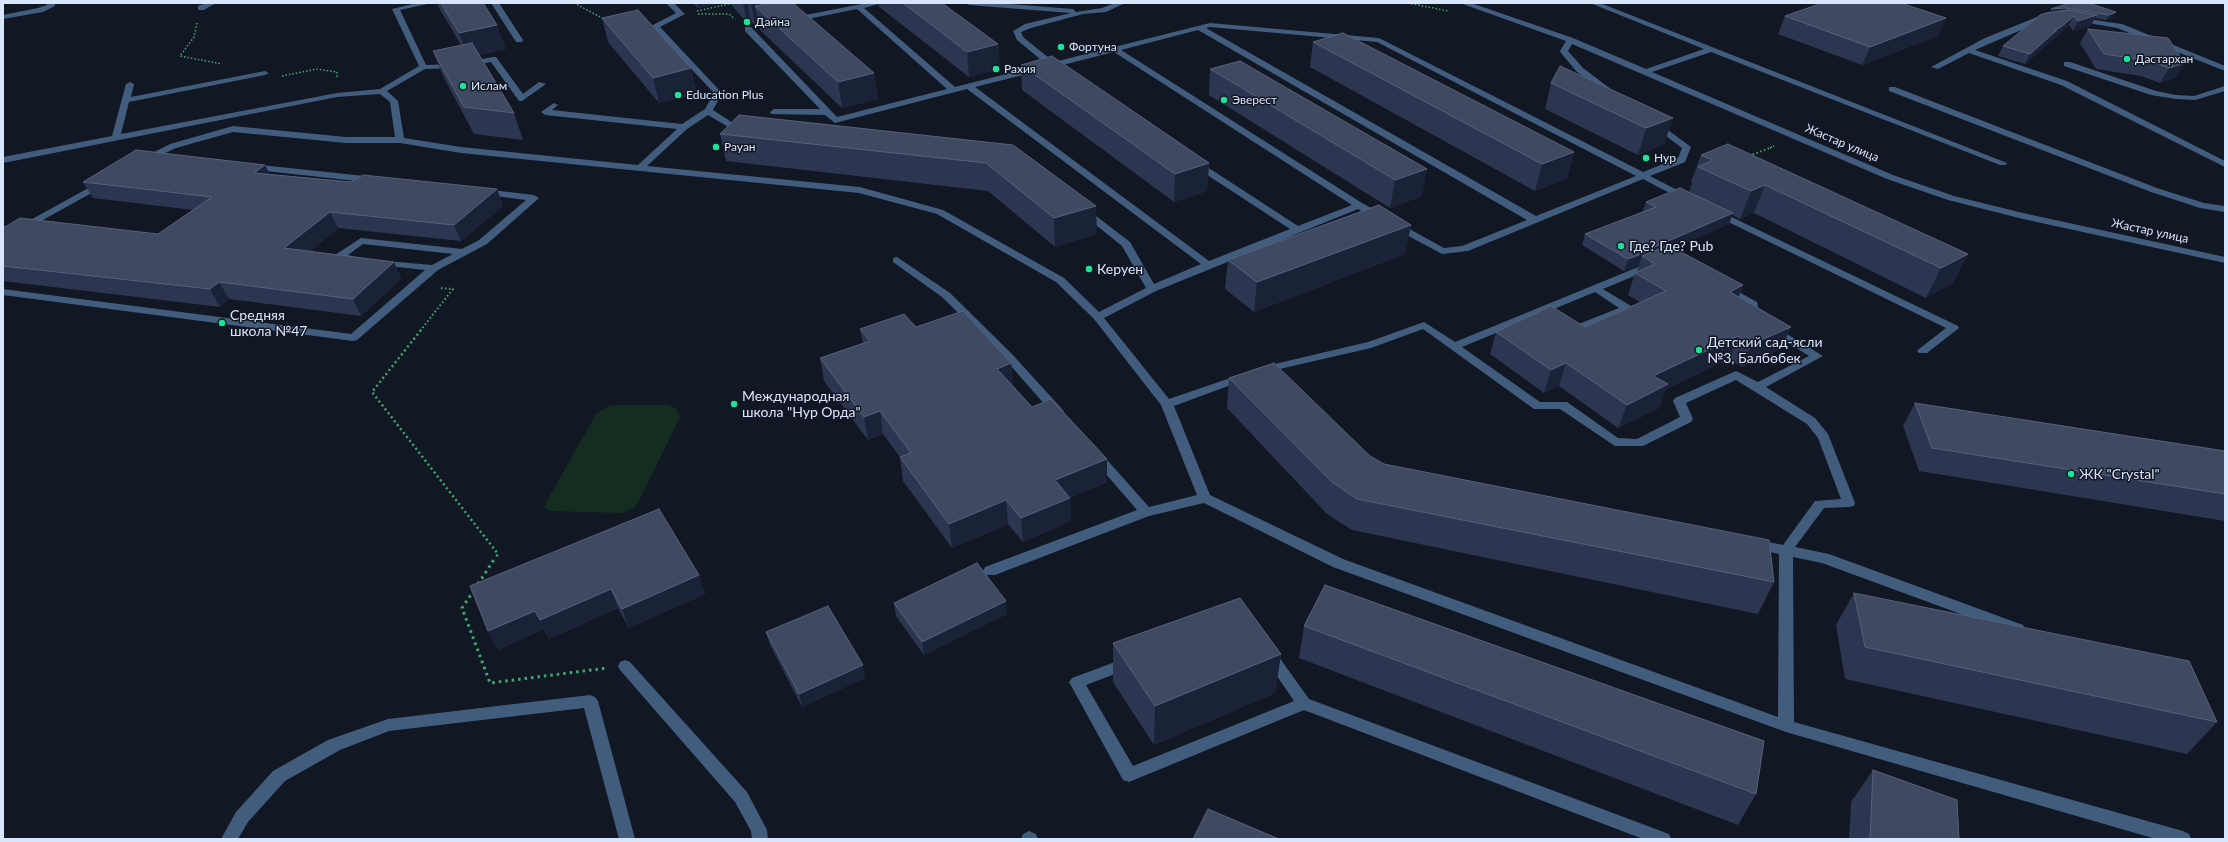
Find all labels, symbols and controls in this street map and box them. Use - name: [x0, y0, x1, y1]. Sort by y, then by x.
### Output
- place label: Дайна: [755, 15, 790, 29]
- marker: Дайна: [742, 17, 752, 27]
- place label: Фортуна: [1069, 40, 1117, 54]
- marker: Фортуна: [1056, 42, 1066, 52]
- place label: Дастархан: [2135, 52, 2193, 66]
- marker: Дастархан: [2122, 54, 2132, 64]
- place label: Рахия: [1004, 62, 1036, 76]
- marker: Рахия: [991, 64, 1001, 74]
- place label: Ислам: [471, 79, 507, 93]
- marker: Ислам: [458, 81, 468, 91]
- place label: Education Plus: [686, 88, 764, 102]
- marker: Education Plus: [673, 90, 683, 100]
- place label: Эверест: [1232, 93, 1277, 107]
- marker: Эверест: [1219, 95, 1229, 105]
- street label: Жастар улица: [1803, 121, 1881, 165]
- place label: Рауан: [724, 140, 756, 154]
- marker: Рауан: [711, 142, 721, 152]
- place label: Нур: [1654, 151, 1676, 165]
- marker: Нур: [1641, 153, 1651, 163]
- street label: Жастар улица: [2110, 216, 2190, 246]
- place label: Где? Где? Pub: [1629, 238, 1713, 254]
- marker: Где? Где? Pub: [1616, 241, 1626, 251]
- place label: Керуен: [1097, 261, 1143, 277]
- marker: Керуен: [1084, 264, 1094, 274]
- place label: Средняя школа №47: [230, 307, 307, 340]
- marker: Средняя школа №47: [217, 318, 227, 328]
- place label: Детский сад-ясли №3, Балбөбек: [1707, 334, 1822, 366]
- marker: Детский сад-ясли №3, Балбөбек: [1694, 345, 1704, 355]
- place label: Международная школа "Нур Орда": [742, 388, 861, 420]
- marker: Международная школа "Нур Орда": [729, 399, 739, 409]
- place label: ЖК "Crystal": [2079, 466, 2160, 482]
- marker: ЖК "Crystal": [2066, 469, 2076, 479]

